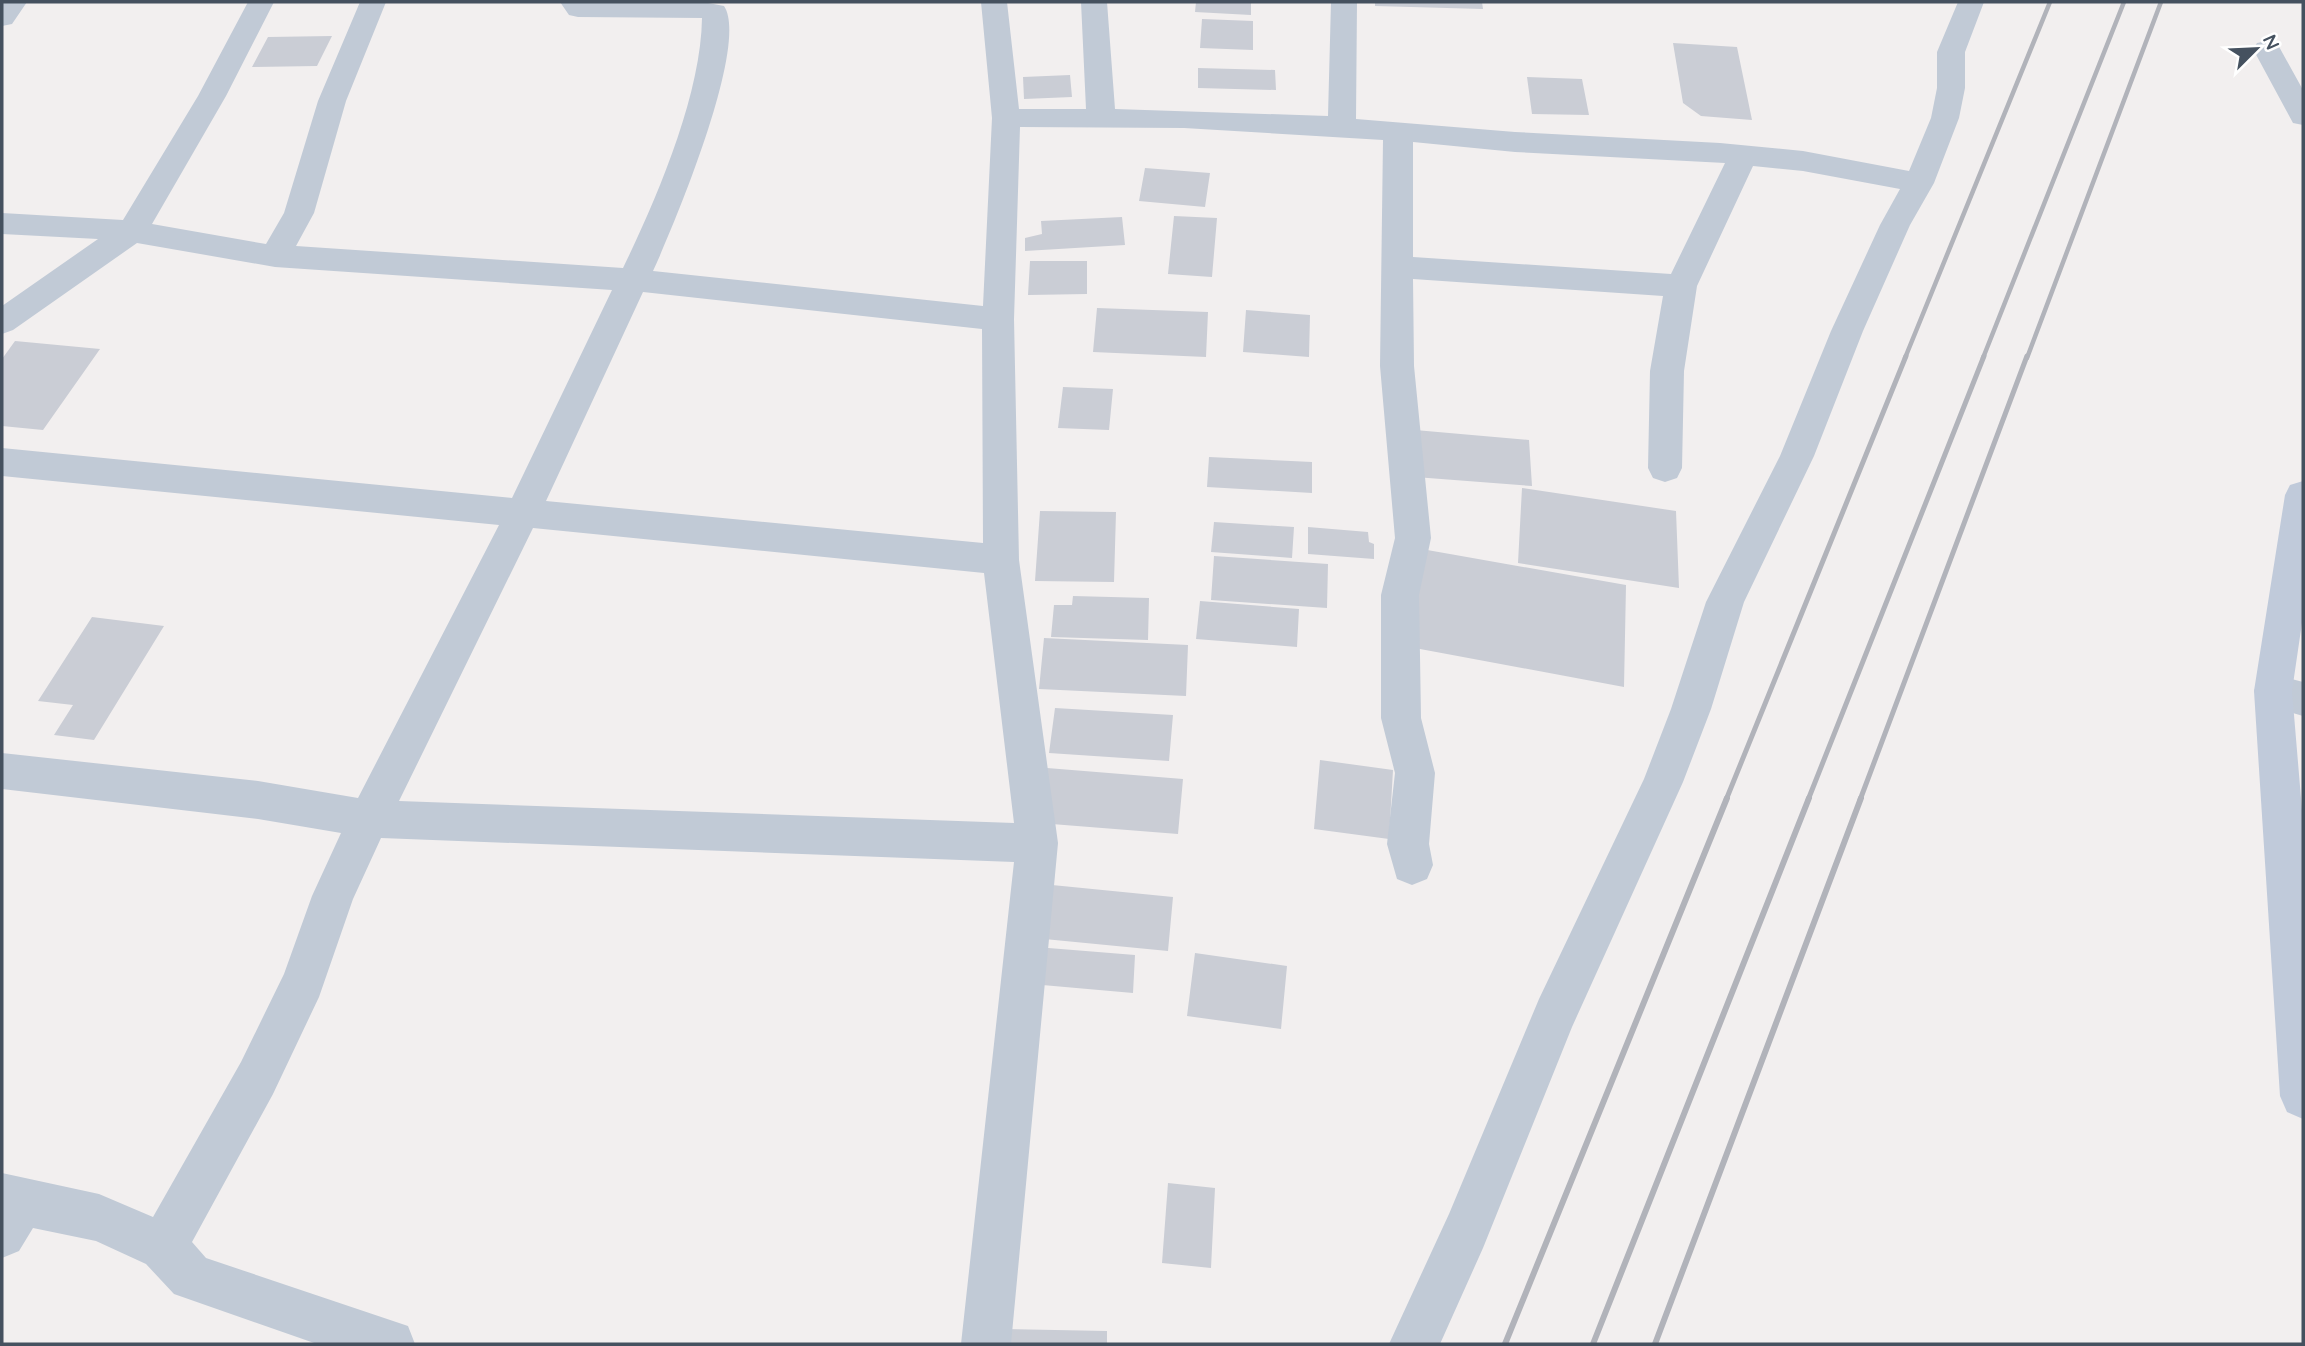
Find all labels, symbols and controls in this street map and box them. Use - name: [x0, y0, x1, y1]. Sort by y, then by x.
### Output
- north arrow: [2221, 14, 2291, 84]
- text: N: [2258, 31, 2285, 53]

